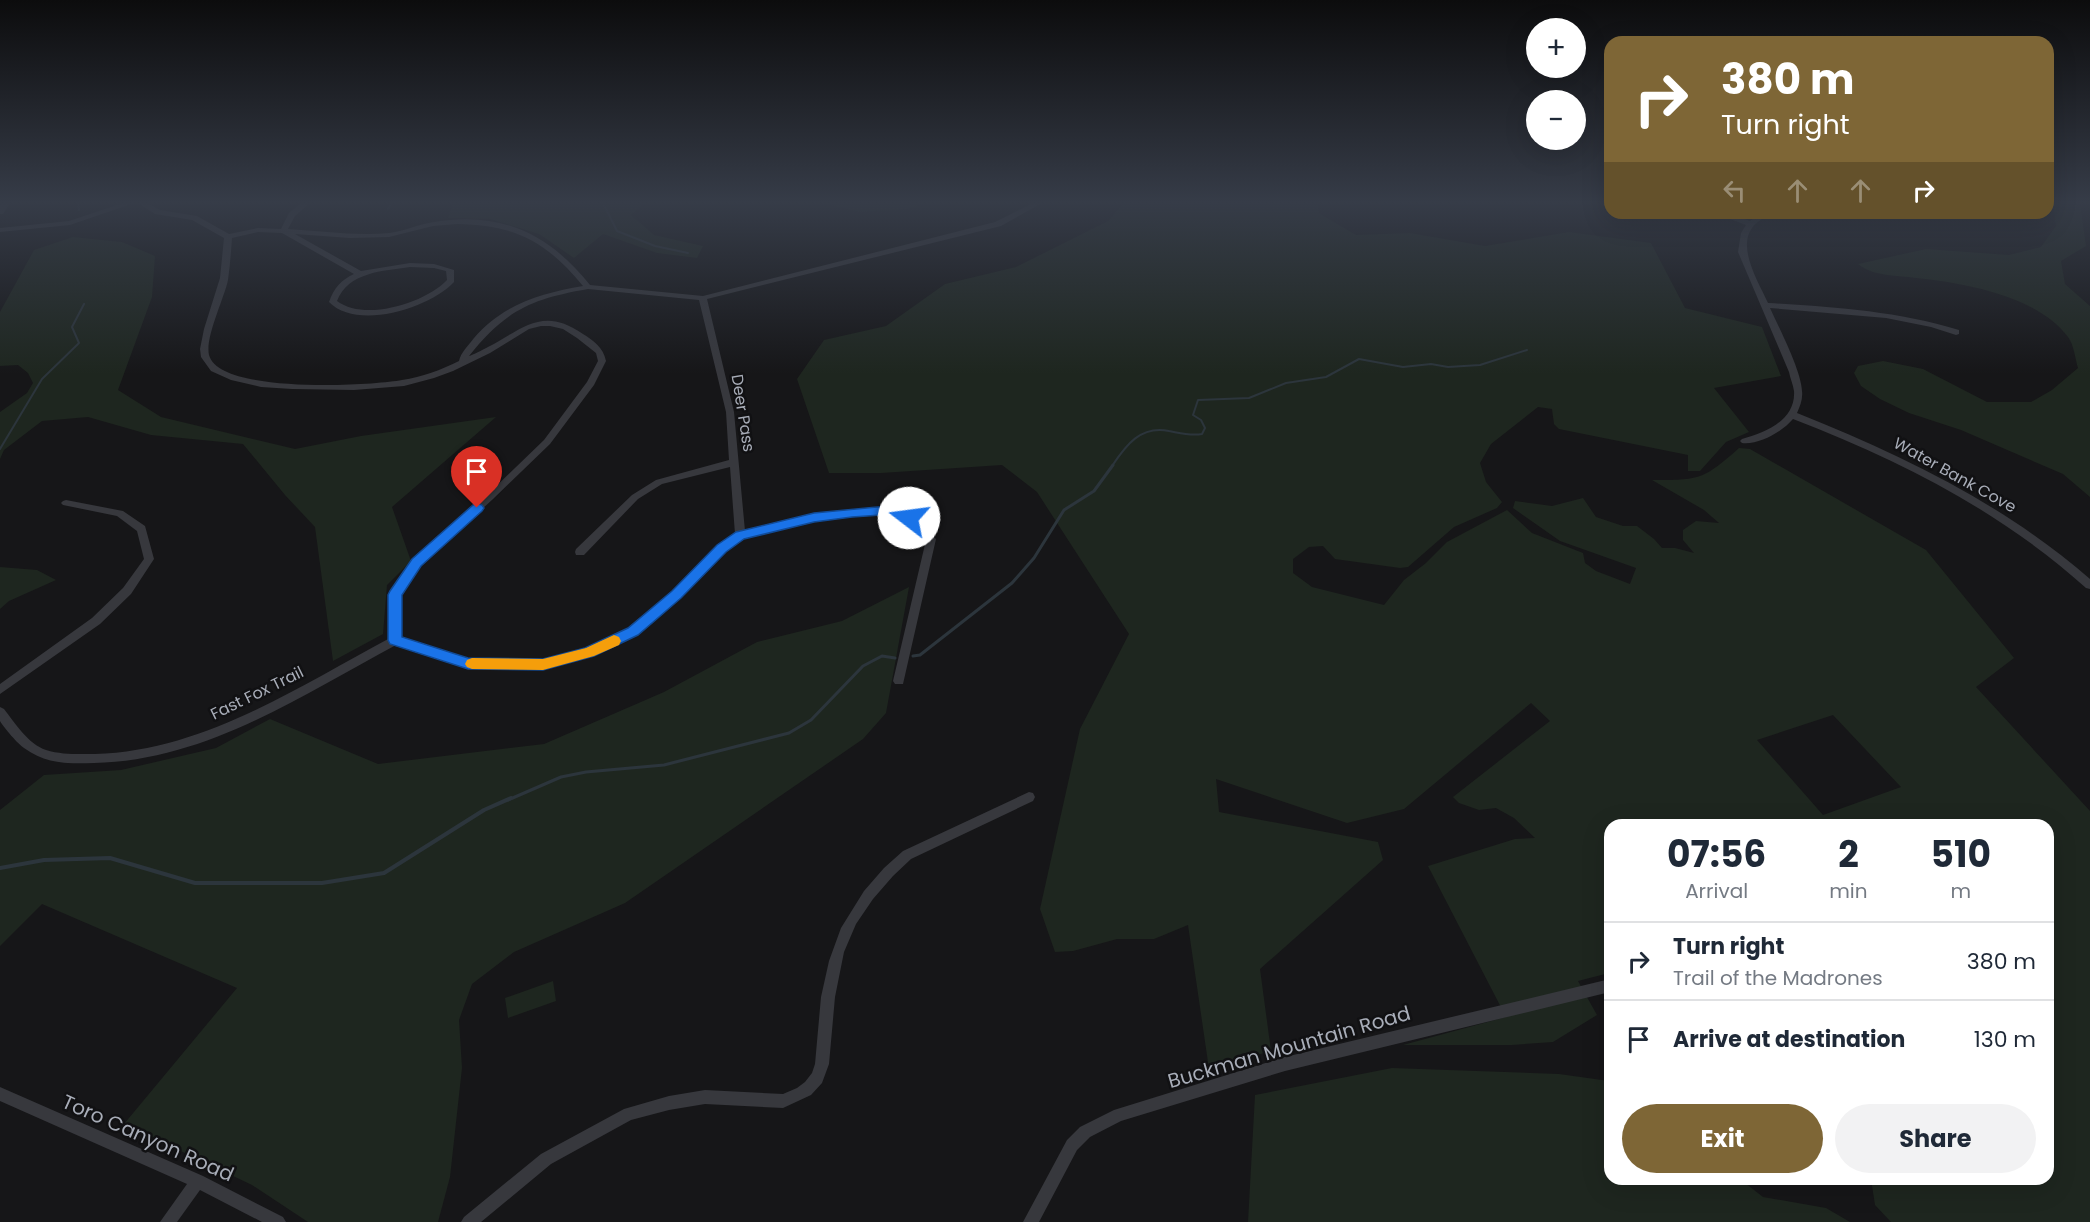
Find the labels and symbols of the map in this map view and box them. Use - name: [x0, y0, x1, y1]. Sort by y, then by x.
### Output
- street label: Deer Pass: [726, 373, 760, 453]
- street label: Water Bank Cove: [1889, 432, 2021, 518]
- pin: [451, 446, 502, 508]
- position arrow: [877, 486, 941, 550]
- street label: Fast Fox Trail: [207, 661, 307, 725]
- street label: Buckman Mountain Road: [1164, 999, 1414, 1095]
- street label: Toro Canyon Road: [58, 1088, 238, 1188]

